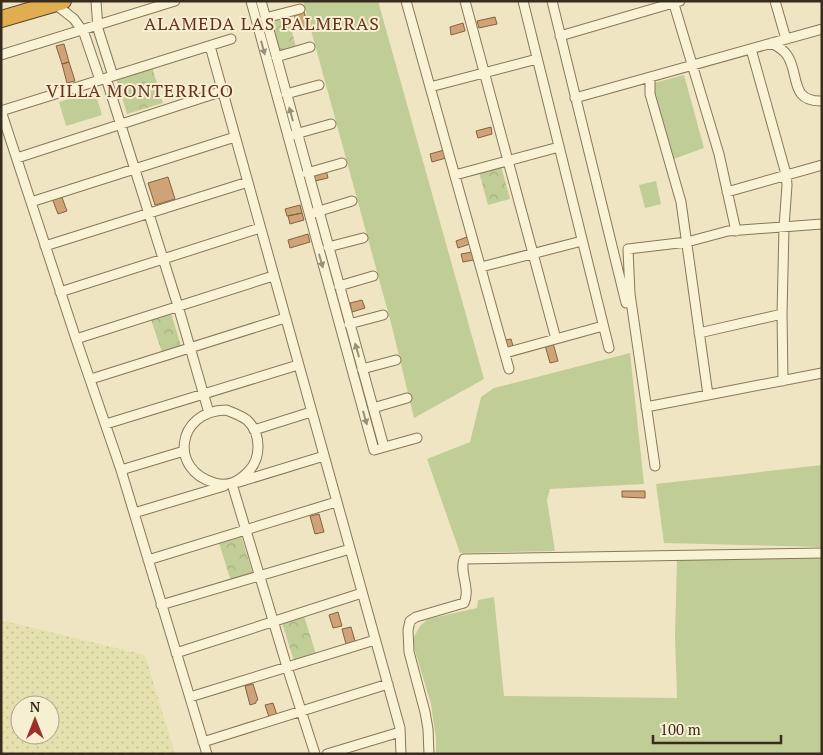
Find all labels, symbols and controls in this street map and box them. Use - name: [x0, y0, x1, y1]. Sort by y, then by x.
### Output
- district label: ALAMEDA LAS PALMERAS: [144, 11, 380, 35]
- one-way arrow: [260, 41, 268, 56]
- district label: VILLA MONTERRICO: [46, 78, 234, 102]
- one-way arrow: [287, 106, 295, 121]
- one-way arrow: [318, 254, 326, 269]
- one-way arrow: [352, 342, 360, 357]
- one-way arrow: [361, 410, 369, 426]
- north arrow: [10, 695, 60, 745]
- text: N: [30, 697, 41, 716]
- scale bar: [653, 712, 780, 744]
- text: 100 m: [660, 719, 701, 739]

